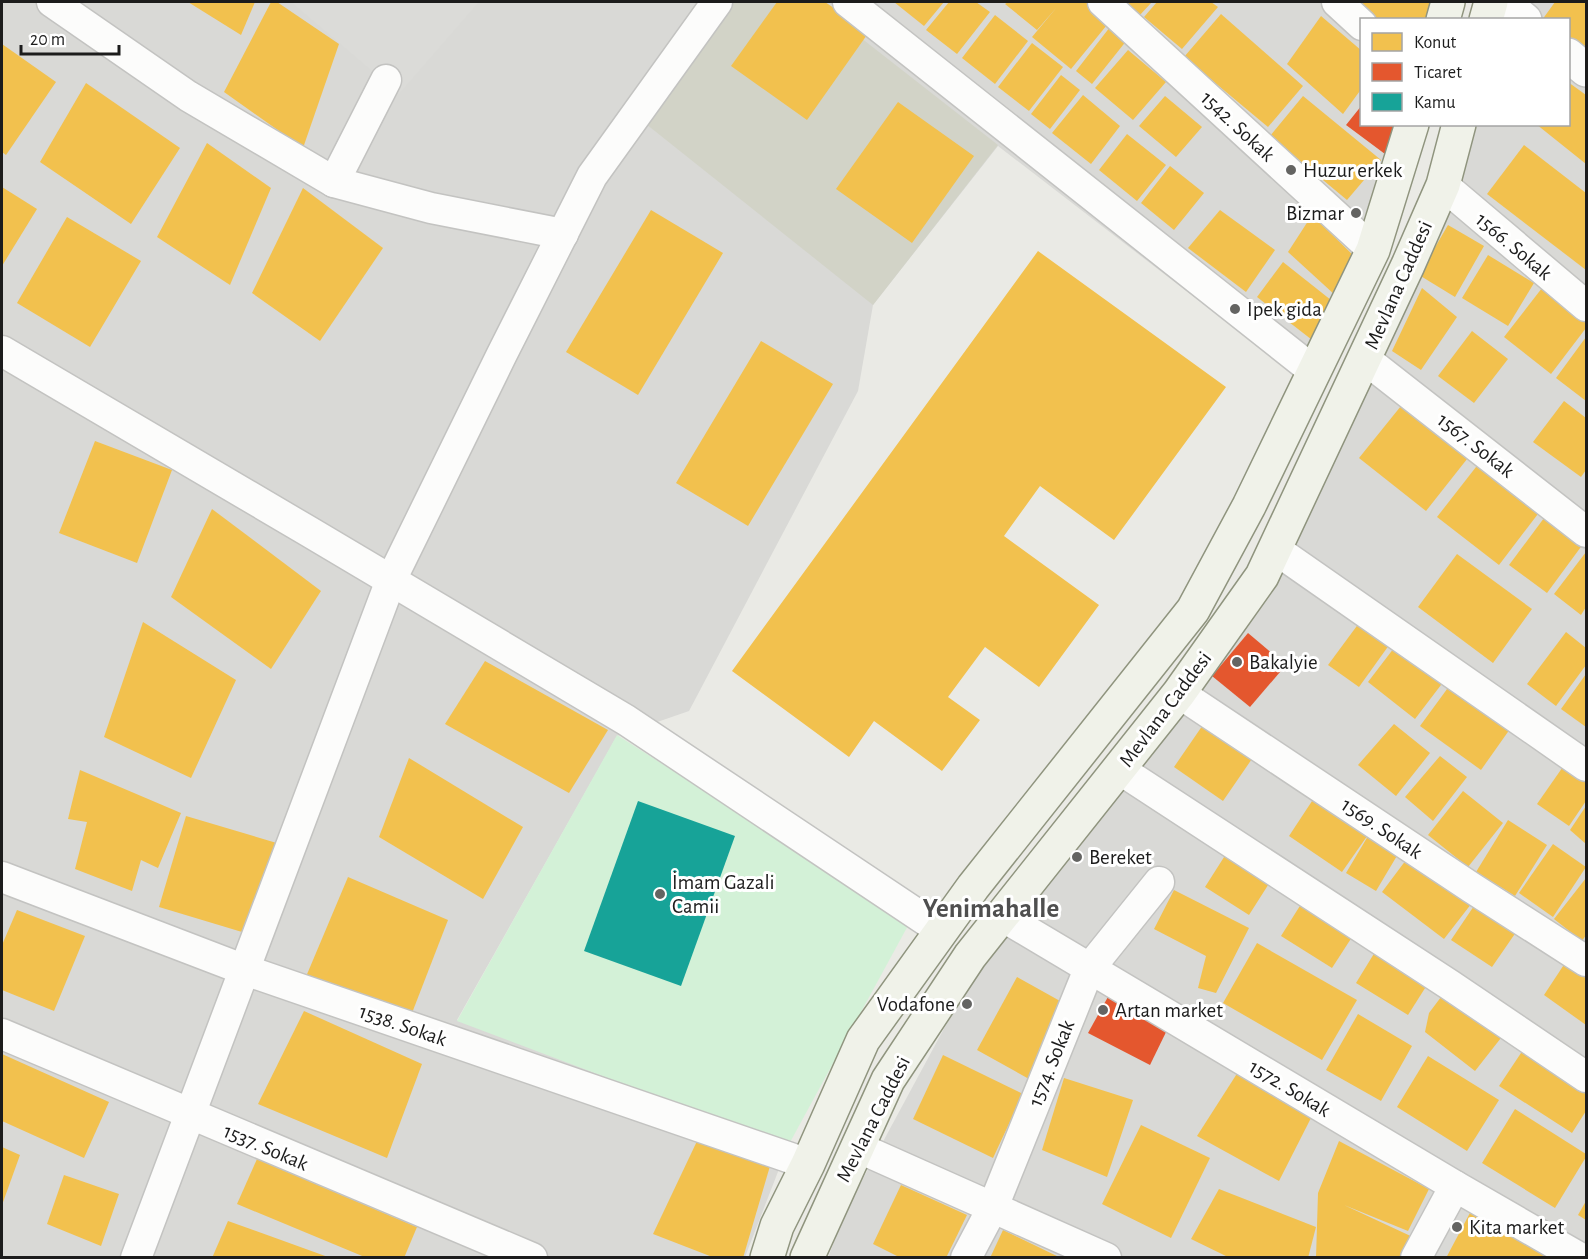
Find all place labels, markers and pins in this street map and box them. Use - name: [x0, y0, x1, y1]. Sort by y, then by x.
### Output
- place label: Huzur erkek: [1303, 160, 1403, 181]
- marker: Huzur erkek: [1284, 163, 1298, 177]
- place label: Bizmar: [1286, 203, 1344, 224]
- marker: Bizmar: [1349, 206, 1363, 220]
- place label: Ipek gida: [1247, 299, 1322, 320]
- marker: Ipek gida: [1228, 302, 1242, 316]
- place label: Bakalyie: [1249, 652, 1318, 673]
- marker: Bakalyie: [1230, 655, 1244, 669]
- place label: Bereket: [1089, 847, 1152, 868]
- marker: Bereket: [1070, 850, 1084, 864]
- place label: İmam Gazali Camii: [672, 871, 775, 917]
- marker: İmam Gazali Camii: [653, 887, 667, 901]
- place label: Vodafone: [877, 994, 955, 1015]
- marker: Vodafone: [960, 997, 974, 1011]
- place label: Artan market: [1115, 1000, 1223, 1021]
- marker: Artan market: [1096, 1003, 1110, 1017]
- place label: Kita market: [1469, 1217, 1564, 1238]
- marker: Kita market: [1450, 1220, 1464, 1234]

